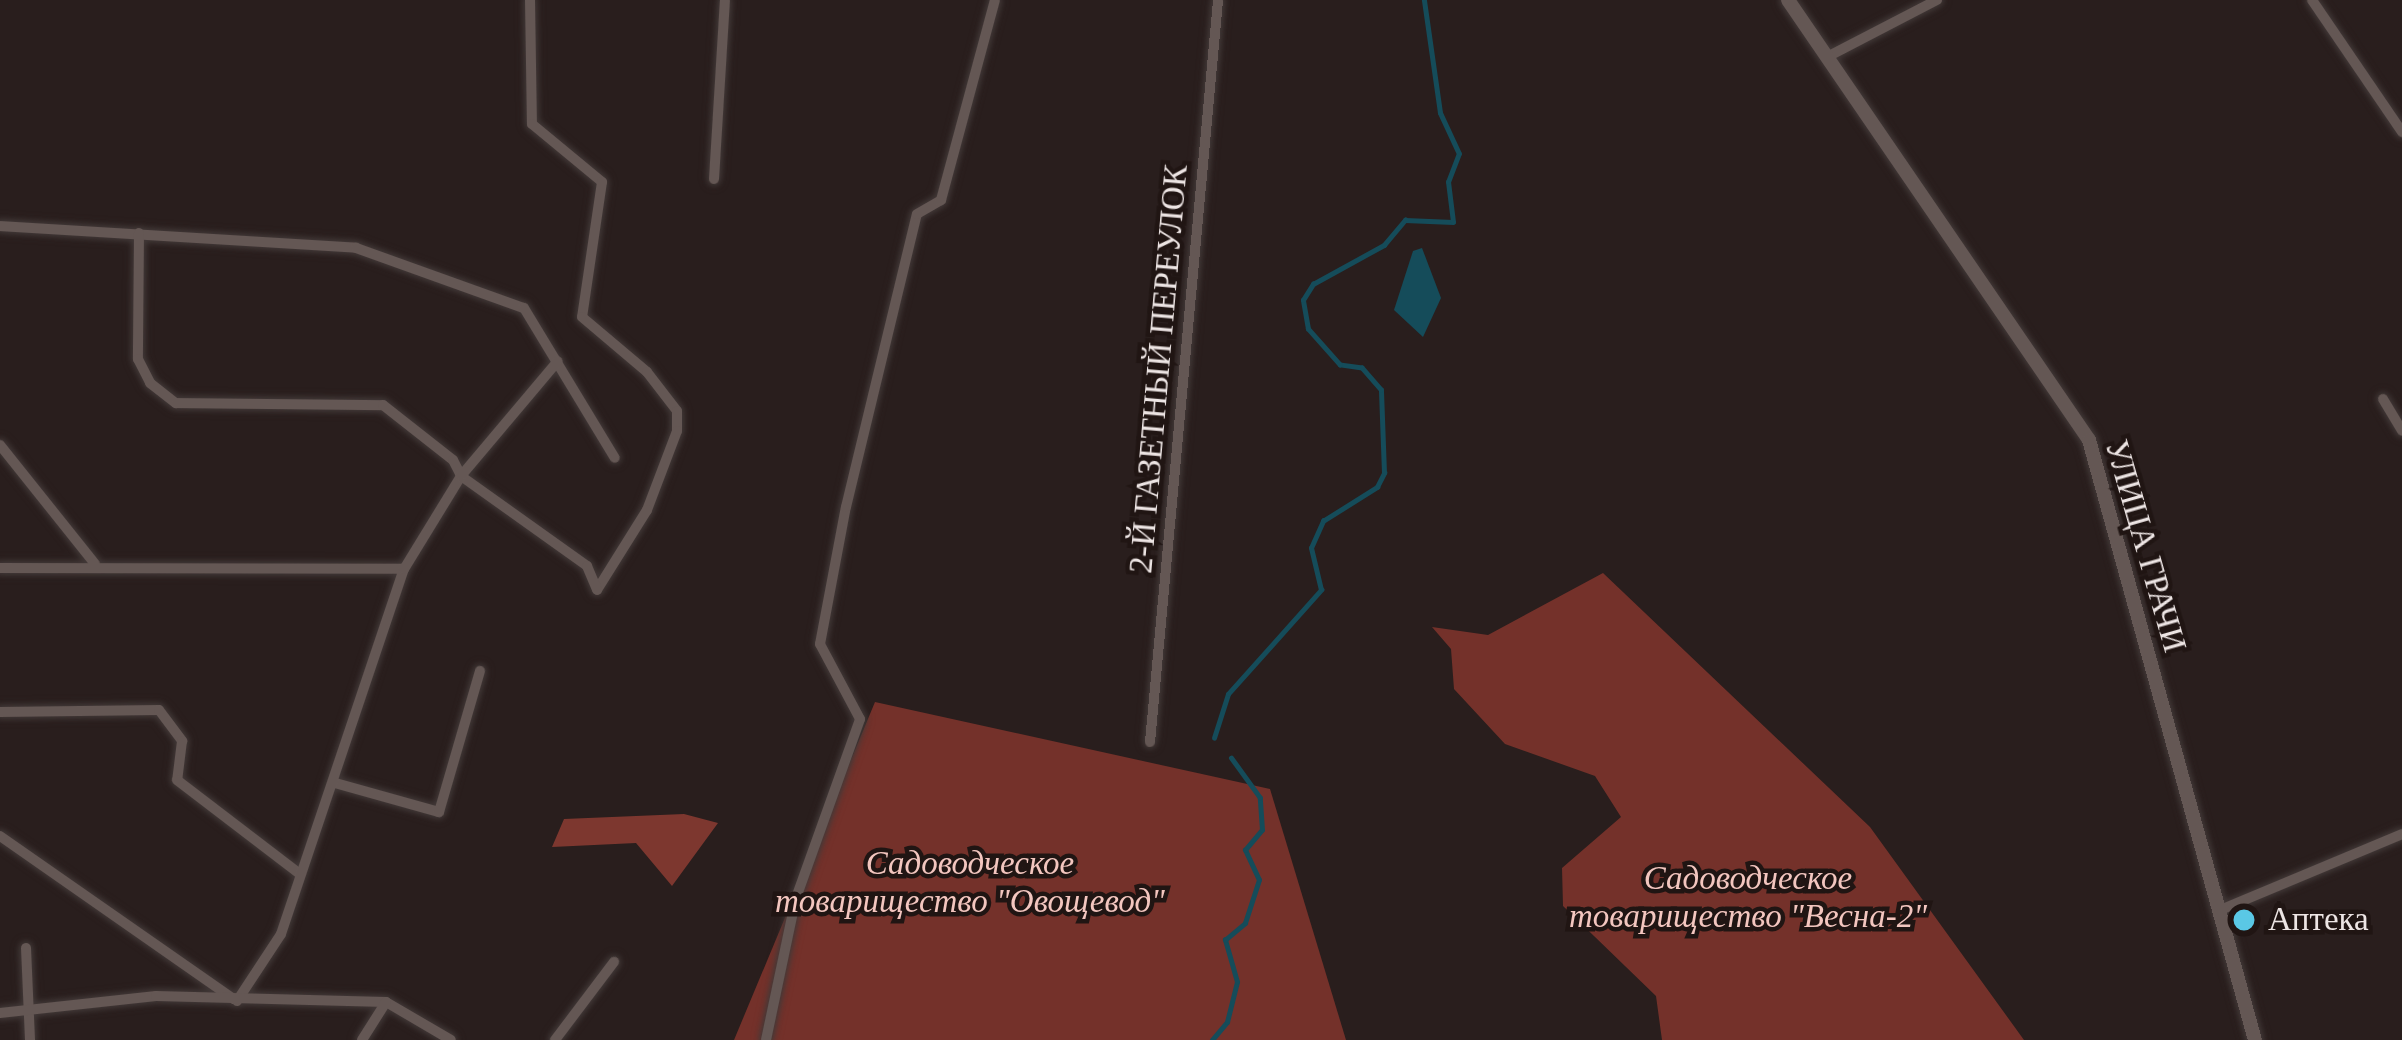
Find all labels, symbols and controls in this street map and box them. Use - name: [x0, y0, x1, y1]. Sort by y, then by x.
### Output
- street label: 2-Й ГАЗЕТНЫЙ ПЕРЕУЛОК: [1121, 163, 1197, 575]
- street label: УЛИЦА ГРАЧИ: [2096, 435, 2194, 657]
- park label: Садоводческое товарищество "Овощевод": [775, 844, 1165, 922]
- park label: Садоводческое товарищество "Весна-2": [1569, 859, 1927, 937]
- place label: Аптека: [2268, 900, 2369, 940]
- marker: Аптека: [2231, 907, 2257, 933]

